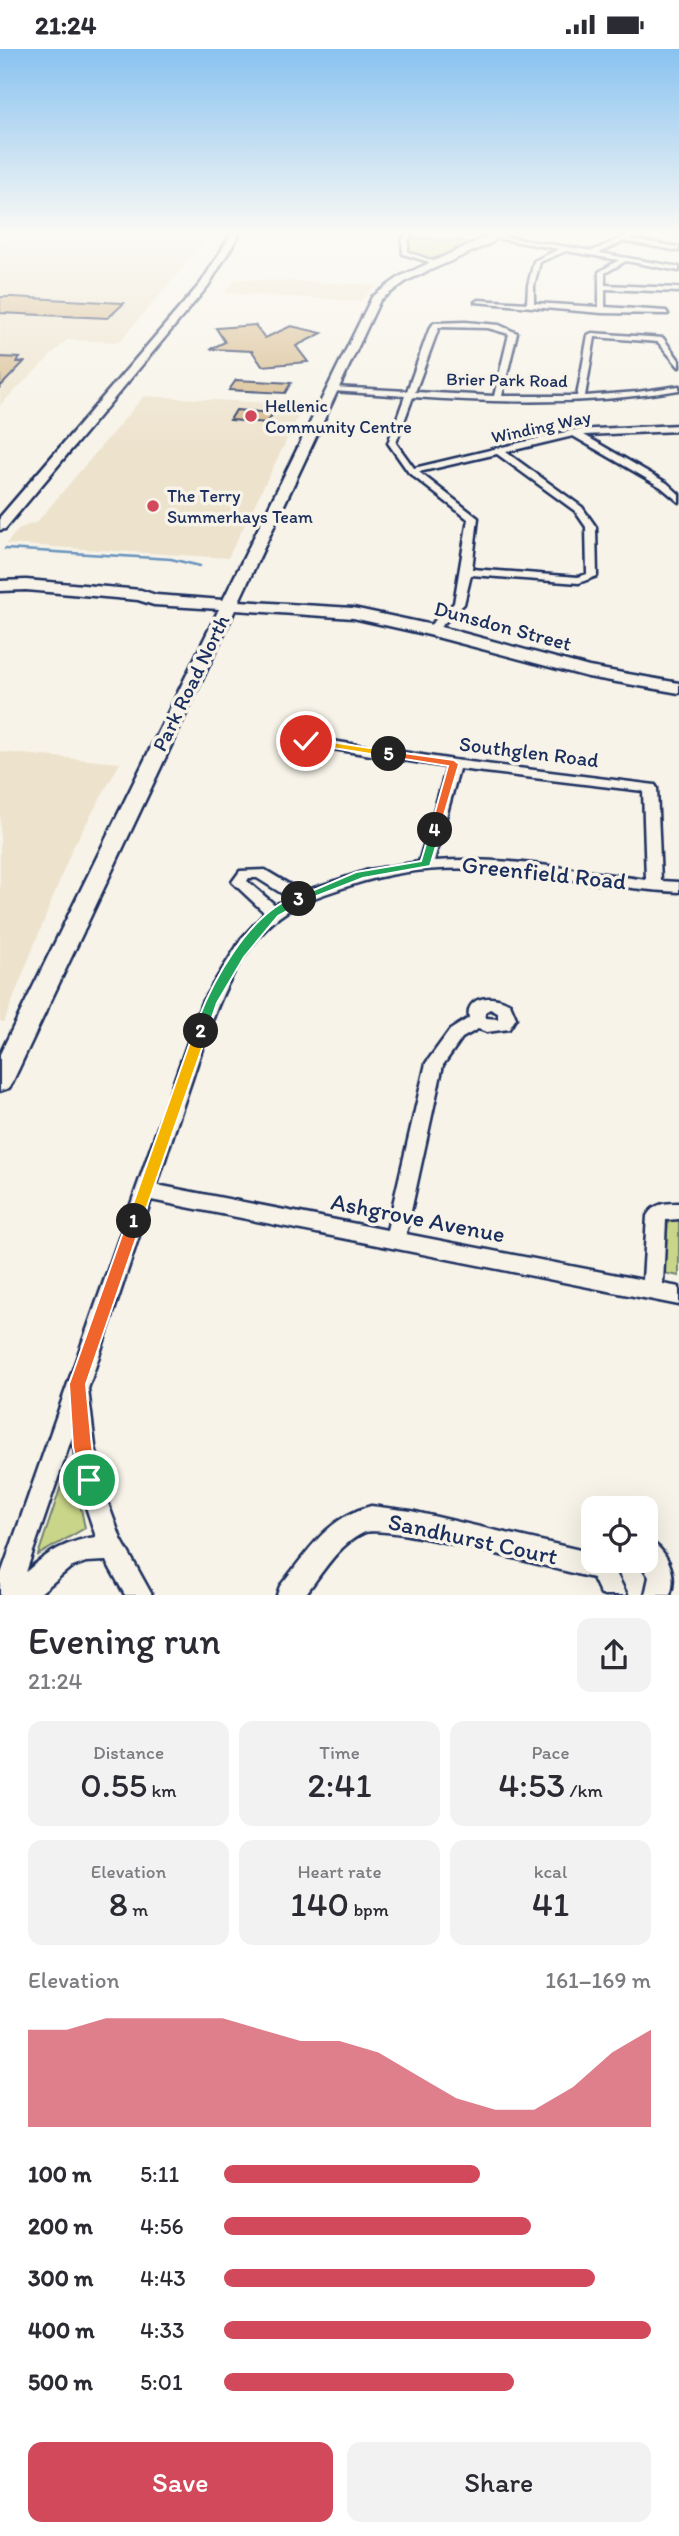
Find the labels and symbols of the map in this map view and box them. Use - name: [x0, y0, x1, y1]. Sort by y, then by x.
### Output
- street label: Brier Park Road: [446, 368, 568, 392]
- place label: Hellenic Community Centre: [265, 395, 412, 438]
- street label: Winding Way: [489, 406, 593, 448]
- marker: Hellenic Community Centre: [243, 408, 259, 424]
- place label: The Terry Summerhays Team: [167, 485, 313, 528]
- marker: The Terry Summerhays Team: [145, 498, 161, 514]
- street label: Dunsdon Street: [432, 595, 575, 656]
- street label: Park Road North: [147, 610, 234, 755]
- pin: [276, 711, 336, 771]
- street label: Southglen Road: [458, 731, 601, 773]
- pin: 5: [372, 737, 406, 771]
- pin: 4: [418, 813, 452, 847]
- street label: Greenfield Road: [460, 849, 628, 896]
- pin: 3: [282, 881, 316, 917]
- pin: 2: [184, 1013, 218, 1049]
- street label: Ashgrove Avenue: [329, 1186, 508, 1249]
- pin: 1: [116, 1203, 152, 1239]
- pin: [59, 1450, 119, 1510]
- street label: Sandhurst Court: [386, 1506, 560, 1571]

